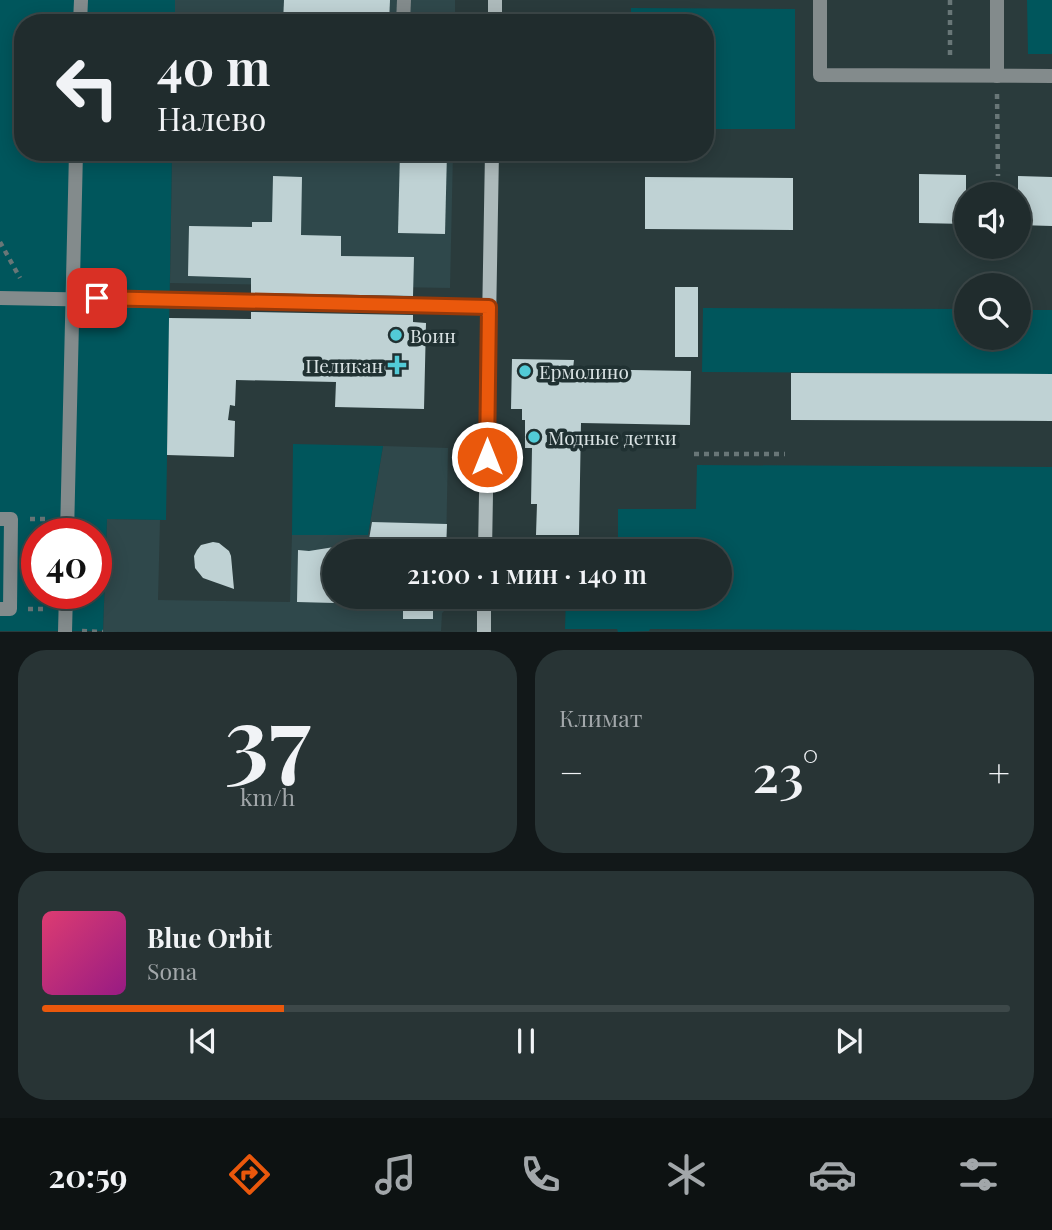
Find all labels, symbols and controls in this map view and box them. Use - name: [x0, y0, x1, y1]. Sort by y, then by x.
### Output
- text: 40 m: [157, 33, 270, 98]
- icon: left: [42, 42, 133, 133]
- text: Налево: [157, 96, 266, 139]
- map controls: [954, 182, 1031, 350]
- button: sound: [954, 182, 1031, 259]
- pin: [67, 268, 127, 328]
- button: search: [954, 273, 1031, 350]
- icon: arrive: [78, 279, 116, 317]
- place label: Воин: [410, 322, 456, 348]
- marker: Воин: [388, 327, 404, 343]
- place label: Пеликан: [305, 352, 383, 378]
- marker: Пеликан: [389, 357, 405, 373]
- place label: Ермолино: [539, 358, 629, 384]
- marker: Ермолино: [517, 363, 533, 379]
- position arrow: [450, 420, 524, 494]
- place label: Модные детки: [548, 424, 677, 450]
- marker: Модные детки: [526, 429, 542, 445]
- speed limit sign: 40: [21, 518, 112, 609]
- text: 21:00 · 1 мин · 140 m: [407, 556, 647, 591]
- text: 37: [225, 675, 310, 796]
- text: Климат: [559, 702, 642, 733]
- text: 23°: [753, 737, 819, 806]
- text: −: [559, 746, 584, 797]
- text: +: [988, 746, 1010, 797]
- text: km/h: [240, 781, 295, 812]
- text: Blue Orbit: [147, 920, 272, 955]
- text: Sona: [147, 955, 197, 986]
- icon: previous: [184, 1022, 222, 1060]
- icon: pause: [507, 1022, 545, 1060]
- icon: next: [830, 1022, 868, 1060]
- icon: directions: [225, 1150, 274, 1199]
- icon: music: [371, 1150, 420, 1199]
- icon: phone: [516, 1150, 565, 1199]
- icon: climate: [662, 1150, 711, 1199]
- icon: car: [808, 1150, 857, 1199]
- icon: filters: [954, 1150, 1003, 1199]
- text: 20:59: [48, 1153, 128, 1196]

